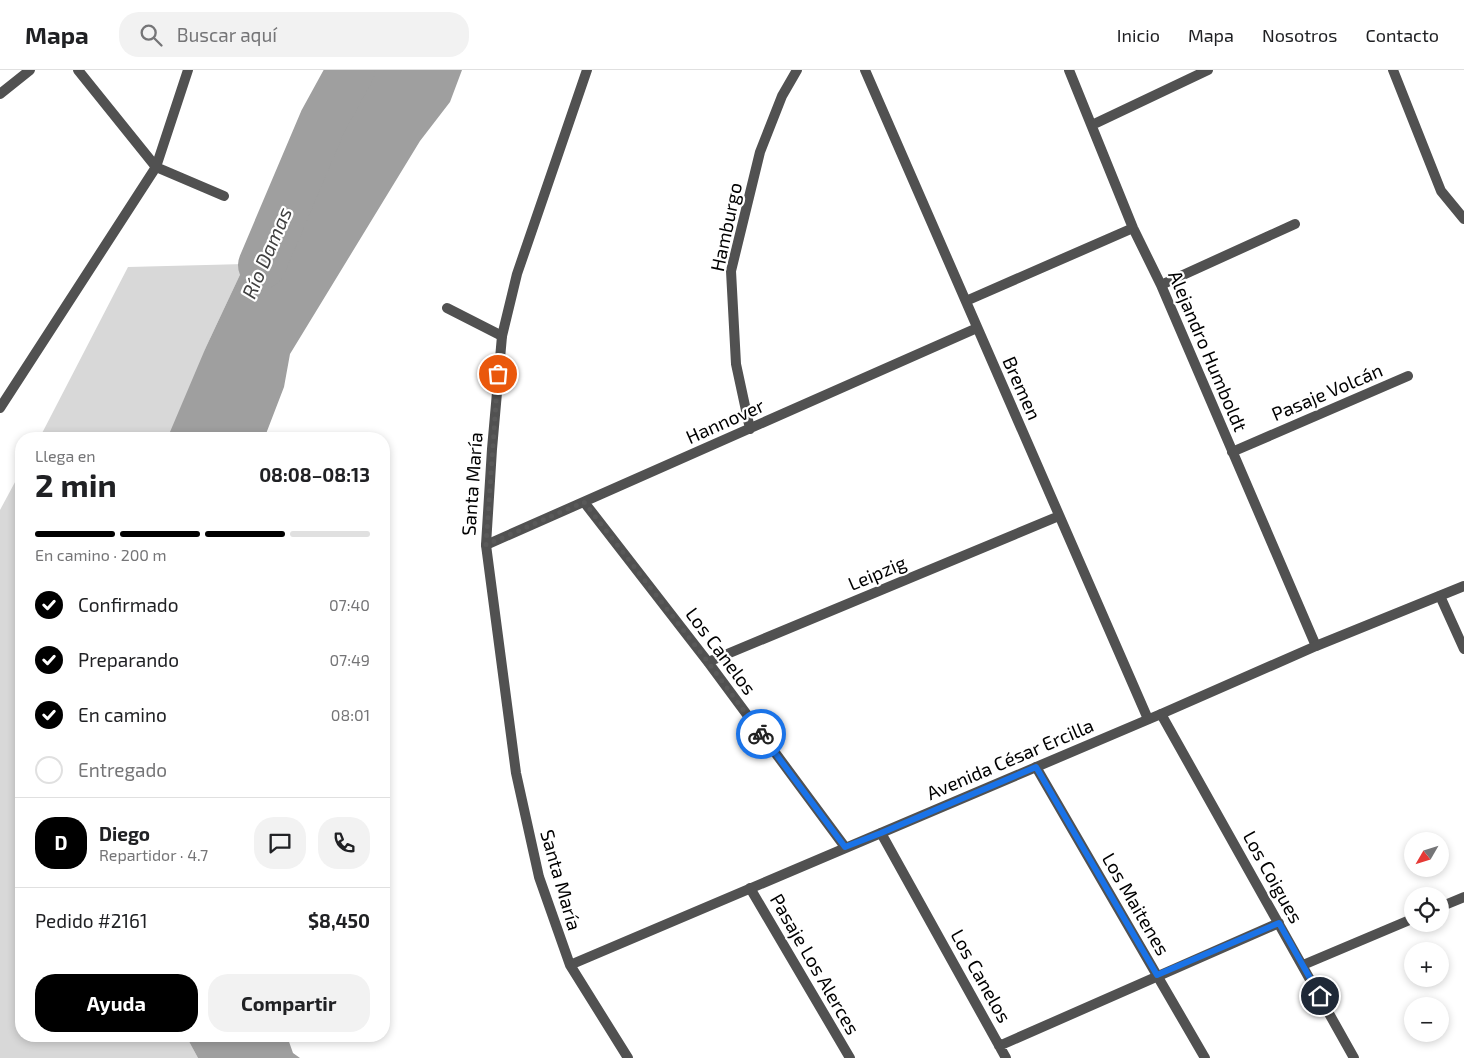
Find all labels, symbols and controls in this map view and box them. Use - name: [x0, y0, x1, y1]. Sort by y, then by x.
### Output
- search box: [119, 12, 469, 57]
- text: Mapa: [25, 20, 89, 49]
- icon: search: [137, 21, 165, 49]
- text: Buscar aquí: [177, 23, 277, 46]
- text: Inicio: [1117, 24, 1160, 46]
- text: Mapa: [1188, 24, 1234, 46]
- text: Nosotros: [1262, 24, 1337, 46]
- text: Contacto: [1365, 24, 1439, 46]
- street label: Hamburgo: [705, 180, 746, 273]
- water label: Río Damas: [236, 203, 296, 302]
- street label: Alejandro Humboldt: [1164, 267, 1253, 435]
- street label: Bremen: [998, 352, 1047, 423]
- pin: [477, 353, 519, 395]
- street label: Pasaje Volcán: [1268, 358, 1386, 425]
- icon: bag: [484, 360, 512, 388]
- street label: Hannover: [682, 393, 768, 448]
- street label: Santa María: [456, 431, 487, 537]
- text: Llega en: [35, 446, 96, 465]
- text: 08:08–08:13: [259, 463, 370, 486]
- text: 2 min: [35, 465, 117, 503]
- text: En camino · 200 m: [35, 545, 167, 564]
- street label: Leipzig: [844, 550, 910, 595]
- icon: check: [35, 591, 63, 619]
- text: Confirmado: [78, 593, 179, 616]
- text: 07:40: [329, 595, 370, 614]
- street label: Los Canelos: [681, 603, 762, 699]
- icon: check: [35, 646, 63, 674]
- text: Preparando: [78, 648, 179, 671]
- text: 07:49: [329, 650, 370, 669]
- icon: check: [35, 701, 63, 729]
- text: En camino: [78, 703, 167, 726]
- text: 08:01: [331, 705, 370, 724]
- courier: [736, 709, 786, 759]
- street label: Avenida César Ercilla: [923, 713, 1097, 804]
- icon: bike: [747, 720, 775, 748]
- text: Entregado: [78, 758, 167, 781]
- button: chat: [254, 817, 306, 869]
- button: phone: [318, 817, 370, 869]
- text: Diego: [99, 822, 150, 845]
- street label: Santa María: [536, 827, 587, 933]
- street label: Los Coigues: [1239, 827, 1308, 927]
- text: D: [55, 831, 67, 854]
- north arrow: [1404, 832, 1449, 878]
- map controls: [1404, 832, 1449, 1042]
- text: Repartidor · 4.7: [99, 845, 208, 864]
- street label: Los Maitenes: [1098, 848, 1175, 959]
- button: locate: [1404, 887, 1449, 932]
- street label: Pasaje Los Alerces: [766, 889, 865, 1038]
- text: Pedido #2161: [35, 909, 148, 932]
- text: $8,450: [308, 909, 370, 932]
- street label: Los Canelos: [946, 925, 1016, 1026]
- button: +: [1404, 942, 1449, 987]
- button: Ayuda: [35, 974, 198, 1032]
- button: Compartir: [208, 974, 370, 1032]
- pin: [1299, 975, 1341, 1017]
- icon: home: [1306, 982, 1334, 1010]
- button: −: [1404, 997, 1449, 1042]

